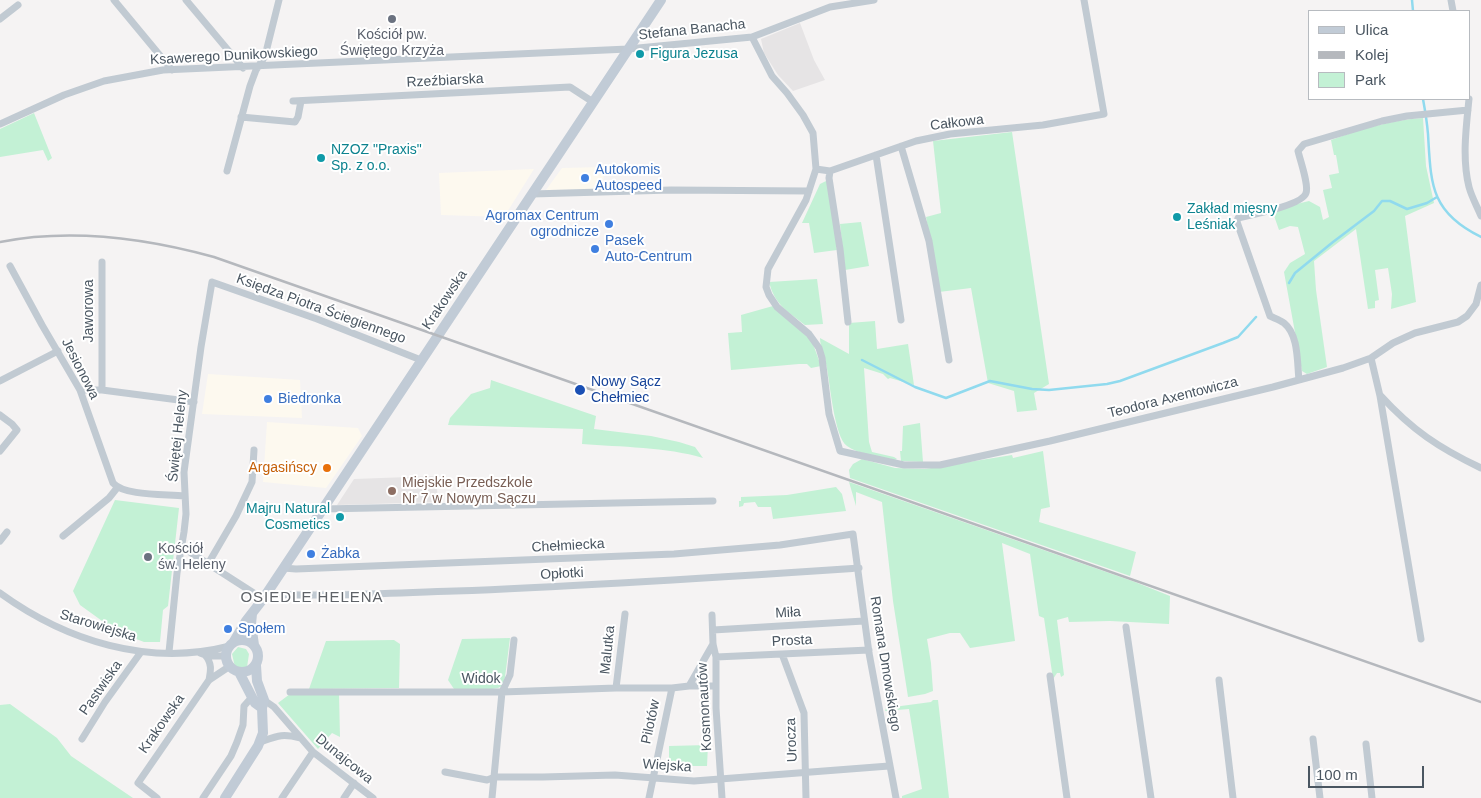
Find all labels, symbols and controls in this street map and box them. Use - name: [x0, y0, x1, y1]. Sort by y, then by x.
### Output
- legend: [1308, 10, 1471, 100]
- marker: Kościół pw. Świętego Krzyża: [386, 13, 398, 25]
- street label: Stefana Banacha: [638, 16, 746, 44]
- text: Ulica: [1355, 21, 1388, 38]
- place label: Kościół pw. Świętego Krzyża: [340, 27, 444, 59]
- street label: Ksawerego Dunikowskiego: [150, 43, 318, 69]
- place label: Figura Jezusa: [650, 46, 738, 62]
- text: Kolej: [1355, 46, 1388, 63]
- marker: Figura Jezusa: [634, 48, 646, 60]
- street label: Rzeźbiarska: [406, 71, 484, 91]
- text: Park: [1355, 71, 1386, 88]
- street label: Całkowa: [929, 111, 985, 135]
- place label: NZOZ "Praxis" Sp. z o.o.: [331, 142, 422, 174]
- marker: NZOZ "Praxis" Sp. z o.o.: [315, 152, 327, 164]
- place label: Autokomis Autospeed: [595, 162, 662, 194]
- marker: Autokomis Autospeed: [579, 172, 591, 184]
- place label: Zakład mięsny Leśniak: [1187, 201, 1277, 233]
- place label: Agromax Centrum ogrodnicze: [485, 208, 599, 240]
- marker: Zakład mięsny Leśniak: [1171, 211, 1183, 223]
- marker: Agromax Centrum ogrodnicze: [603, 218, 615, 230]
- place label: Pasek Auto-Centrum: [605, 233, 692, 266]
- marker: Pasek Auto-Centrum: [589, 243, 601, 255]
- street label: Krakowska: [419, 267, 471, 333]
- street label: Księdza Piotra Ściegiennego: [234, 270, 408, 348]
- street label: Jaworowa: [81, 279, 97, 343]
- street label: Jesionowa: [57, 336, 103, 402]
- place label: Nowy Sącz Chełmiec: [591, 374, 661, 407]
- street label: Teodora Axentowicza: [1106, 374, 1240, 422]
- marker: Nowy Sącz Chełmiec: [573, 383, 587, 397]
- street label: Świętej Heleny: [165, 389, 191, 483]
- place label: Biedronka: [278, 391, 341, 407]
- marker: Biedronka: [262, 393, 274, 405]
- place label: Argasińscy: [249, 460, 317, 476]
- marker: Argasińscy: [321, 462, 333, 474]
- place label: Miejskie Przedszkole Nr 7 w Nowym Sączu: [402, 475, 536, 508]
- marker: Miejskie Przedszkole Nr 7 w Nowym Sączu: [386, 485, 398, 497]
- place label: Majru Natural Cosmetics: [246, 501, 330, 534]
- marker: Majru Natural Cosmetics: [334, 511, 346, 523]
- street label: Chełmiecka: [531, 536, 605, 556]
- place label: Kościół św. Heleny: [158, 541, 226, 574]
- place label: Żabka: [321, 546, 360, 562]
- marker: Żabka: [305, 548, 317, 560]
- marker: Kościół św. Heleny: [142, 551, 154, 563]
- street label: Opłotki: [540, 564, 584, 584]
- district label: OSIEDLE HELENA: [239, 589, 385, 607]
- street label: Romana Dmowskiego: [866, 595, 904, 733]
- street label: Miła: [775, 604, 801, 622]
- street label: Starowiejska: [58, 606, 138, 646]
- place label: Społem: [238, 621, 285, 637]
- marker: Społem: [222, 623, 234, 635]
- street label: Malutka: [597, 625, 619, 675]
- street label: Prosta: [771, 632, 813, 650]
- street label: Pastwiska: [76, 657, 126, 719]
- street label: Kosmonautów: [694, 662, 716, 752]
- street label: Widok: [462, 671, 500, 687]
- street label: Krakowska: [135, 691, 189, 757]
- street label: Pilotów: [638, 698, 664, 746]
- street label: Urocza: [783, 718, 801, 762]
- street label: Dunajcowa: [312, 731, 376, 787]
- street label: Wiejska: [642, 756, 692, 776]
- scale bar: [1311, 756, 1427, 788]
- text: 100 m: [1316, 766, 1358, 783]

